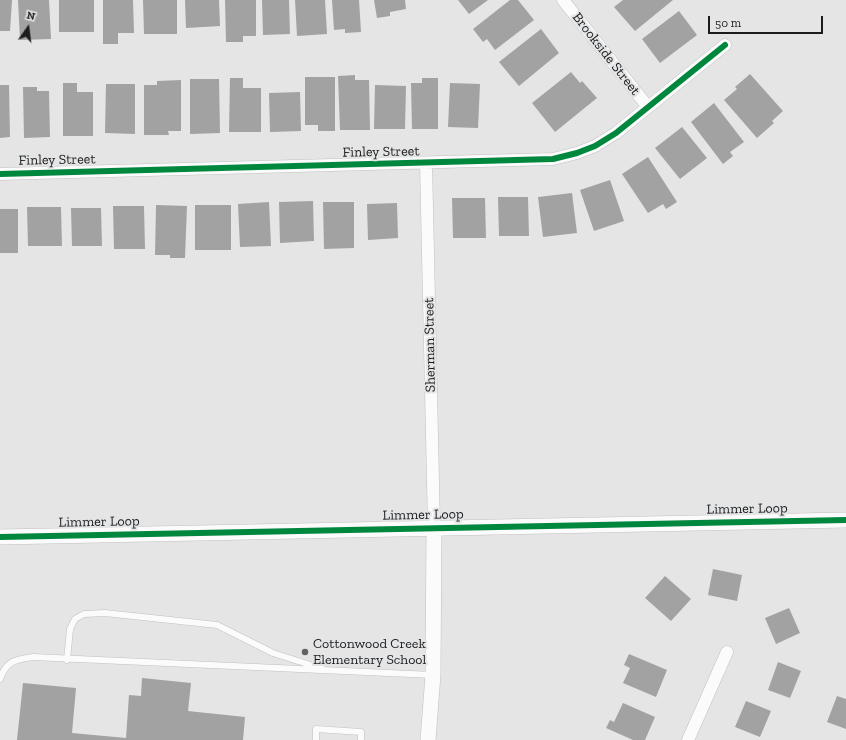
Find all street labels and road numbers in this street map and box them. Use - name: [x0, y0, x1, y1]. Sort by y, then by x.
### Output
- street label: Brookside Street: [568, 9, 644, 99]
- street label: Finley Street: [342, 143, 420, 161]
- street label: Finley Street: [18, 151, 96, 169]
- street label: Sherman Street: [421, 298, 439, 392]
- street label: Limmer Loop: [706, 500, 788, 518]
- street label: Limmer Loop: [382, 506, 464, 524]
- street label: Limmer Loop: [58, 513, 140, 531]

